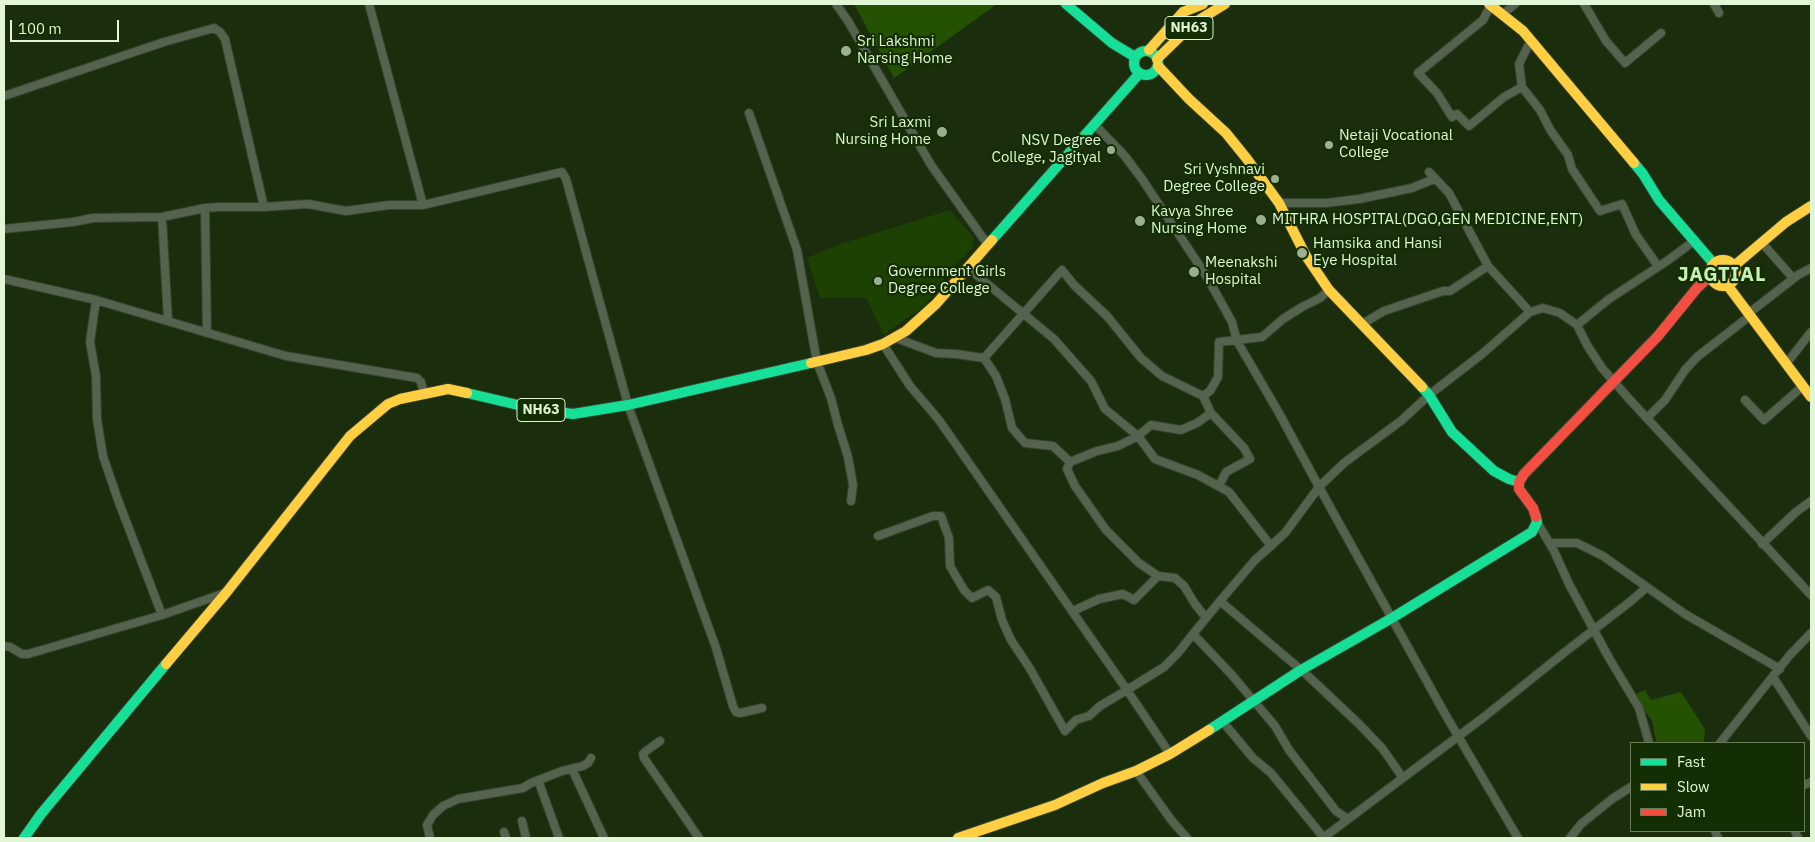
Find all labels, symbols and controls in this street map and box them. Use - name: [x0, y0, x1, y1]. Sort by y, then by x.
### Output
- scale bar: [12, 10, 121, 42]
- road number: NH63: [1165, 16, 1213, 40]
- text: 100 m: [18, 19, 62, 38]
- place label: Sri Lakshmi Narsing Home: [857, 33, 952, 68]
- marker: Sri Lakshmi Narsing Home: [839, 44, 853, 58]
- place label: Sri Laxmi Nursing Home: [835, 114, 931, 149]
- marker: Sri Laxmi Nursing Home: [935, 125, 949, 139]
- place label: Netaji Vocational College: [1339, 127, 1453, 162]
- place label: NSV Degree College, Jagityal: [992, 132, 1101, 167]
- marker: Netaji Vocational College: [1323, 139, 1335, 151]
- marker: NSV Degree College, Jagityal: [1105, 144, 1117, 156]
- place label: Sri Vyshnavi Degree College: [1163, 161, 1265, 196]
- marker: Sri Vyshnavi Degree College: [1269, 173, 1281, 185]
- place label: Kavya Shree Nursing Home: [1151, 203, 1247, 238]
- place label: MITHRA HOSPITAL(DGO,GEN MEDICINE,ENT): [1272, 211, 1583, 229]
- marker: MITHRA HOSPITAL(DGO,GEN MEDICINE,ENT): [1254, 213, 1268, 227]
- marker: Kavya Shree Nursing Home: [1133, 214, 1147, 228]
- place label: Hamsika and Hansi Eye Hospital: [1313, 235, 1442, 270]
- marker: Hamsika and Hansi Eye Hospital: [1295, 246, 1309, 260]
- place label: Meenakshi Hospital: [1205, 254, 1278, 289]
- place label: Government Girls Degree College: [888, 263, 1006, 298]
- district label: JAGTIAL: [1677, 263, 1767, 287]
- marker: Meenakshi Hospital: [1187, 265, 1201, 279]
- marker: Government Girls Degree College: [872, 275, 884, 287]
- road number: NH63: [517, 398, 565, 422]
- legend: [1630, 742, 1805, 832]
- text: Fast: [1677, 752, 1705, 771]
- text: Slow: [1677, 777, 1710, 796]
- text: Jam: [1677, 802, 1706, 821]

